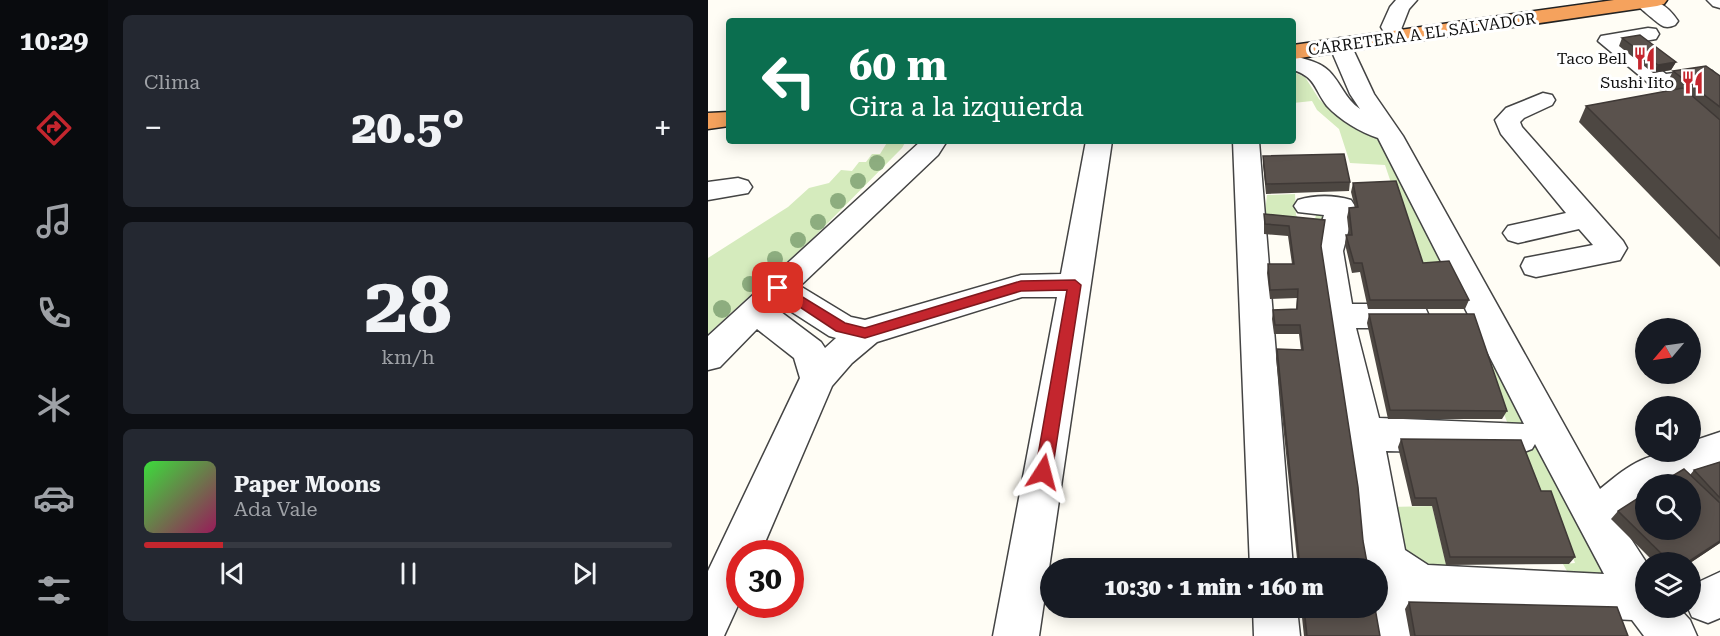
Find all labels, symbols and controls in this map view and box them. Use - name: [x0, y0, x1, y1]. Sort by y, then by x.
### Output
- street label: CARRETERA A EL SALVADOR: [1307, 9, 1537, 59]
- text: 10:29: [20, 25, 88, 57]
- text: 60 m: [849, 41, 947, 90]
- icon: left: [750, 42, 828, 120]
- restaurant icon: Taco Bell: [1632, 45, 1658, 71]
- place label: Taco Bell: [1557, 49, 1627, 68]
- restaurant icon: Sushi Iito: [1679, 69, 1705, 95]
- text: Clima: [144, 70, 200, 94]
- place label: Sushi Iito: [1600, 73, 1674, 92]
- text: Gira a la izquierda: [849, 91, 1084, 123]
- text: 20.5°: [351, 101, 465, 154]
- icon: directions: [33, 107, 75, 149]
- text: −: [144, 108, 162, 147]
- text: +: [654, 108, 672, 147]
- icon: music: [33, 200, 75, 242]
- text: 28: [364, 260, 452, 351]
- pin: [752, 262, 803, 313]
- icon: arrive: [761, 271, 794, 304]
- icon: phone: [33, 292, 75, 334]
- north arrow: [1635, 318, 1701, 384]
- map controls: [1635, 318, 1701, 618]
- text: km/h: [381, 345, 435, 369]
- icon: climate: [33, 384, 75, 426]
- button: sound: [1635, 396, 1701, 462]
- position arrow: [1011, 440, 1075, 504]
- text: Paper Moons: [234, 472, 381, 497]
- button: search: [1635, 474, 1701, 540]
- icon: car: [33, 477, 75, 519]
- text: Ada Vale: [234, 497, 317, 521]
- speed limit sign: 30: [726, 540, 804, 618]
- button: layers: [1635, 552, 1701, 618]
- icon: previous: [216, 557, 249, 590]
- icon: pause: [392, 557, 425, 590]
- icon: next: [568, 557, 601, 590]
- icon: filters: [33, 569, 75, 611]
- text: 10:30 · 1 min · 160 m: [1104, 575, 1324, 600]

